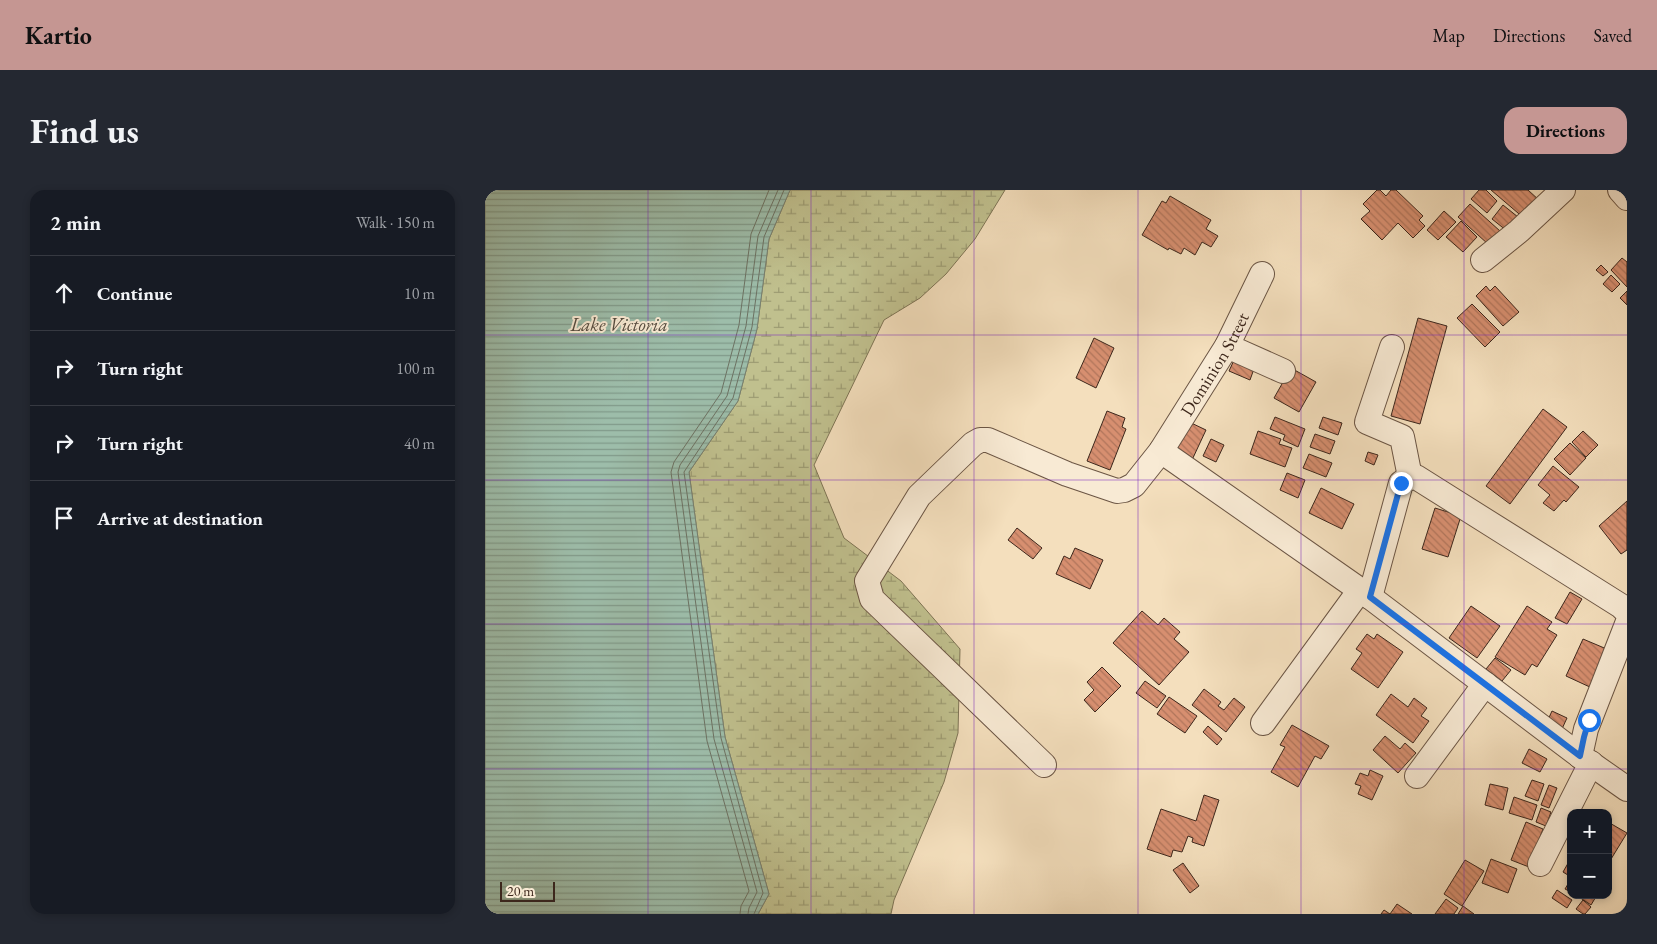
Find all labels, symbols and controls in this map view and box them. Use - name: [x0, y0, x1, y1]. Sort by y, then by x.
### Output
- text: Kartio: [25, 20, 92, 51]
- text: Map: [1433, 24, 1465, 47]
- text: Directions: [1493, 24, 1565, 47]
- text: Saved: [1593, 24, 1632, 47]
- button: Directions: [1504, 107, 1627, 154]
- text: Find us: [30, 108, 139, 153]
- text: 2 min: [50, 209, 101, 236]
- text: Walk · 150 m: [356, 212, 435, 233]
- icon: ahead: [50, 279, 78, 307]
- text: Continue: [97, 281, 172, 306]
- text: 10 m: [404, 283, 435, 304]
- street label: Dominion Street: [1175, 308, 1253, 420]
- water label: Lake Victoria: [569, 312, 668, 337]
- icon: right: [50, 354, 78, 382]
- text: Turn right: [97, 356, 183, 381]
- text: 100 m: [396, 358, 435, 379]
- icon: right: [50, 429, 78, 457]
- text: Turn right: [97, 431, 183, 456]
- text: 40 m: [404, 433, 435, 454]
- route end: [1390, 472, 1413, 495]
- icon: arrive: [50, 504, 78, 532]
- text: Arrive at destination: [97, 506, 263, 531]
- route start: [1578, 709, 1601, 732]
- map controls: [1567, 809, 1612, 899]
- button: +: [1567, 809, 1612, 854]
- button: −: [1567, 854, 1612, 899]
- scale bar: [500, 879, 555, 902]
- text: 20 m: [507, 882, 534, 900]

